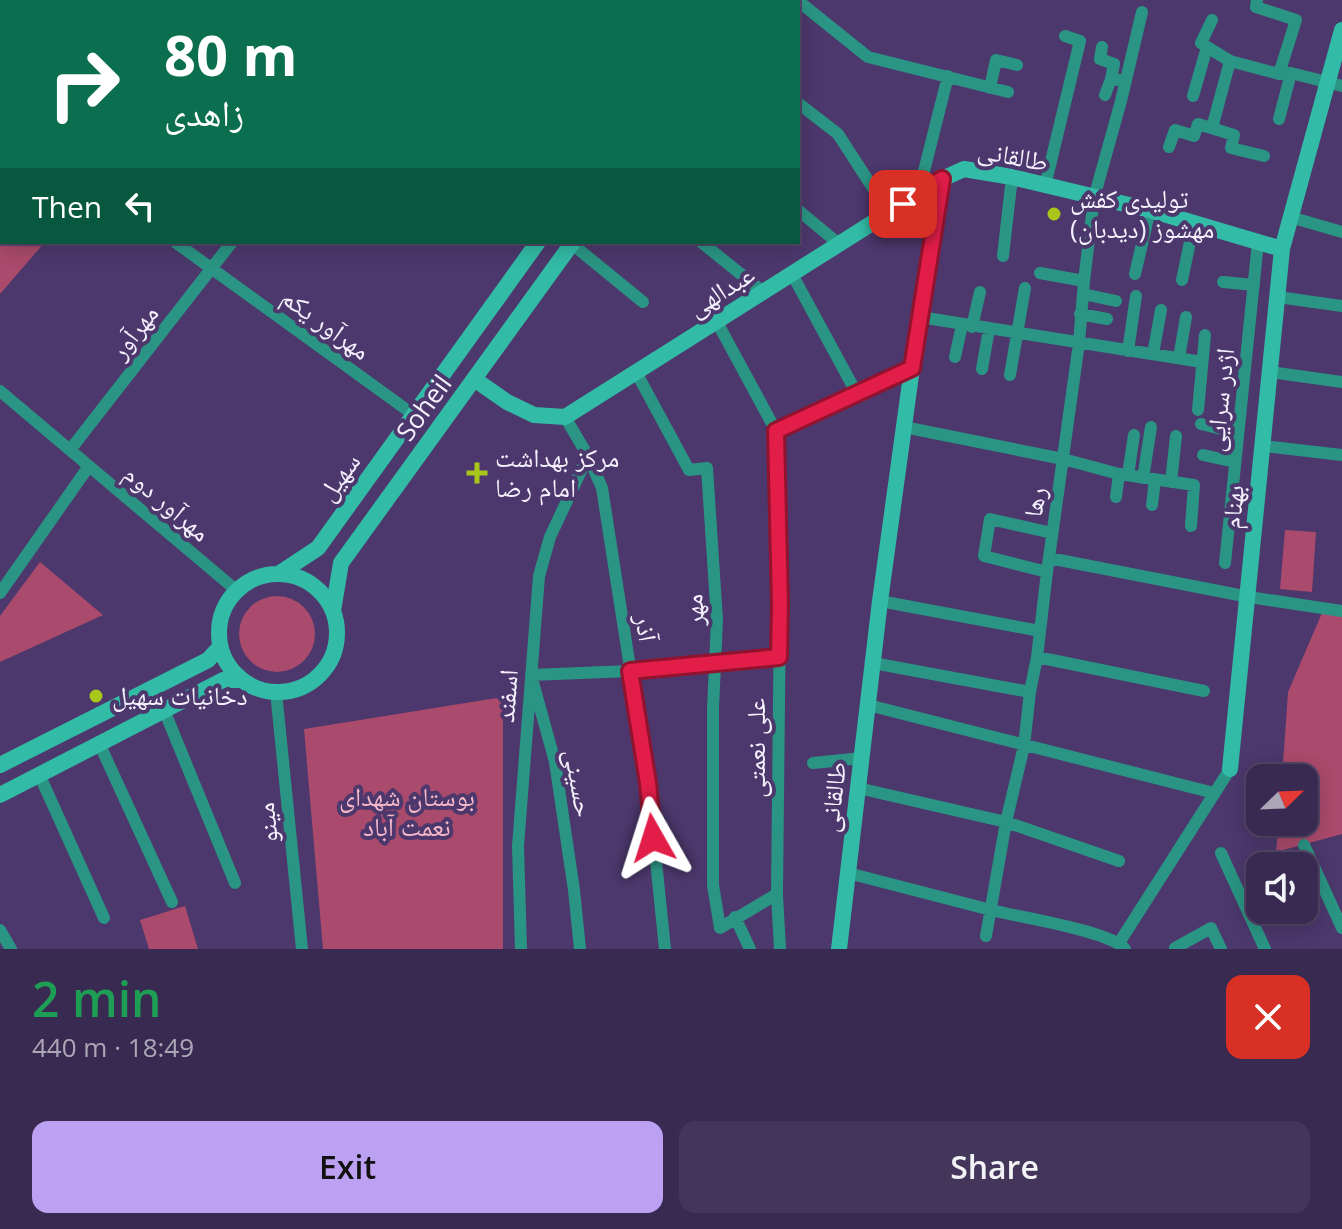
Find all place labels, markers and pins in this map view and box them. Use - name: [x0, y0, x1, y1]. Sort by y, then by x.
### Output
- pin: [869, 170, 937, 238]
- place label: تولیدی کفش مهشوز (دیدبان): [1070, 180, 1214, 246]
- marker: تولیدی کفش مهشوز (دیدبان): [1045, 205, 1063, 223]
- place label: مرکز بهداشت امام رضا: [495, 439, 619, 506]
- marker: مرکز بهداشت امام رضا: [466, 462, 488, 484]
- place label: دخانیات سهیل: [112, 677, 248, 713]
- marker: دخانیات سهیل: [87, 687, 105, 705]

